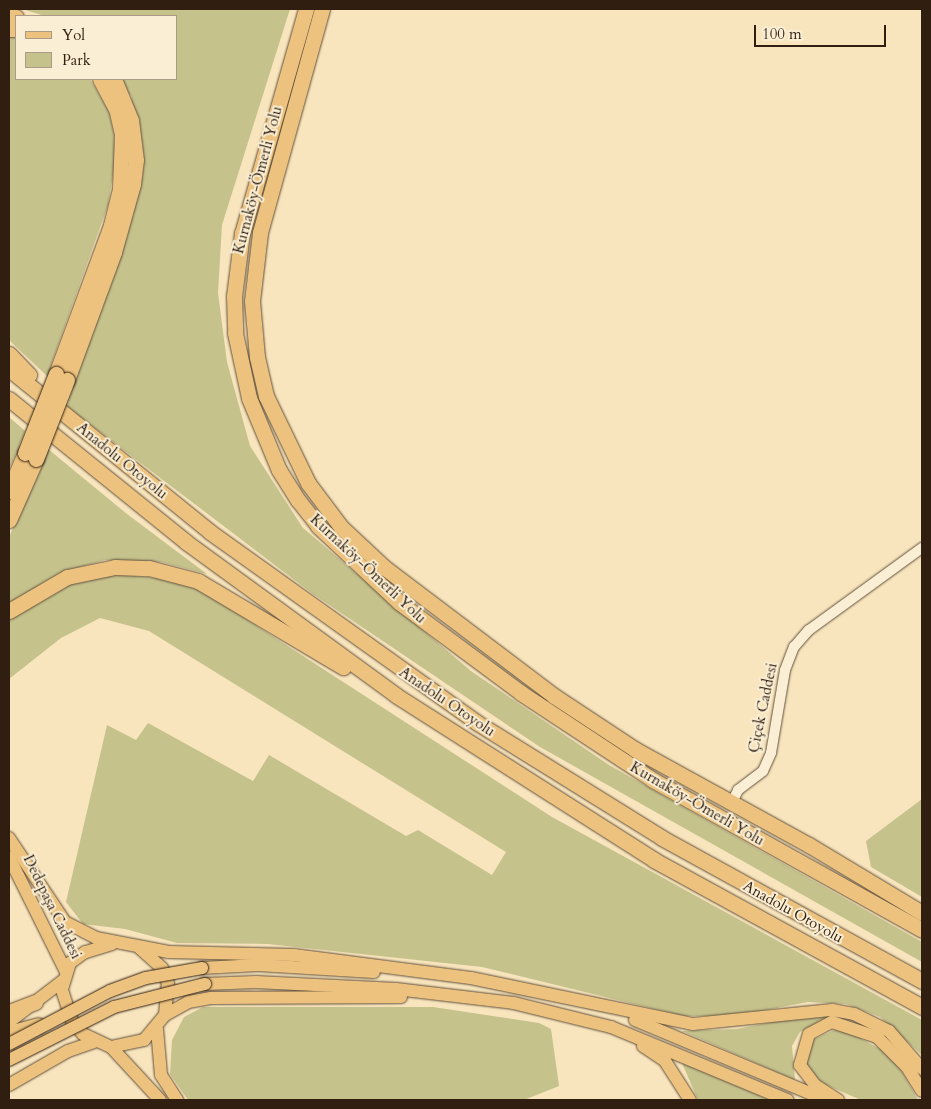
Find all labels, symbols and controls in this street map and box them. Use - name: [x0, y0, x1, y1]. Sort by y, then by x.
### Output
- legend: [15, 15, 178, 80]
- scale bar: [756, 15, 888, 47]
- text: 100 m: [762, 24, 802, 44]
- text: Yol: [62, 25, 85, 45]
- text: Park: [62, 50, 91, 70]
- street label: Kurnaköy-Ömerli Yolu: [230, 104, 286, 256]
- street label: Anadolu Otoyolu: [73, 419, 171, 503]
- street label: Kurnaköy-Ömerli Yolu: [306, 511, 430, 627]
- street label: Çiçek Caddesi: [745, 661, 781, 755]
- street label: Anadolu Otoyolu: [396, 663, 498, 741]
- street label: Kurnaköy-Ömerli Yolu: [627, 758, 767, 850]
- street label: Dedepaşa Caddesi: [19, 852, 85, 962]
- street label: Anadolu Otoyolu: [740, 877, 846, 947]

